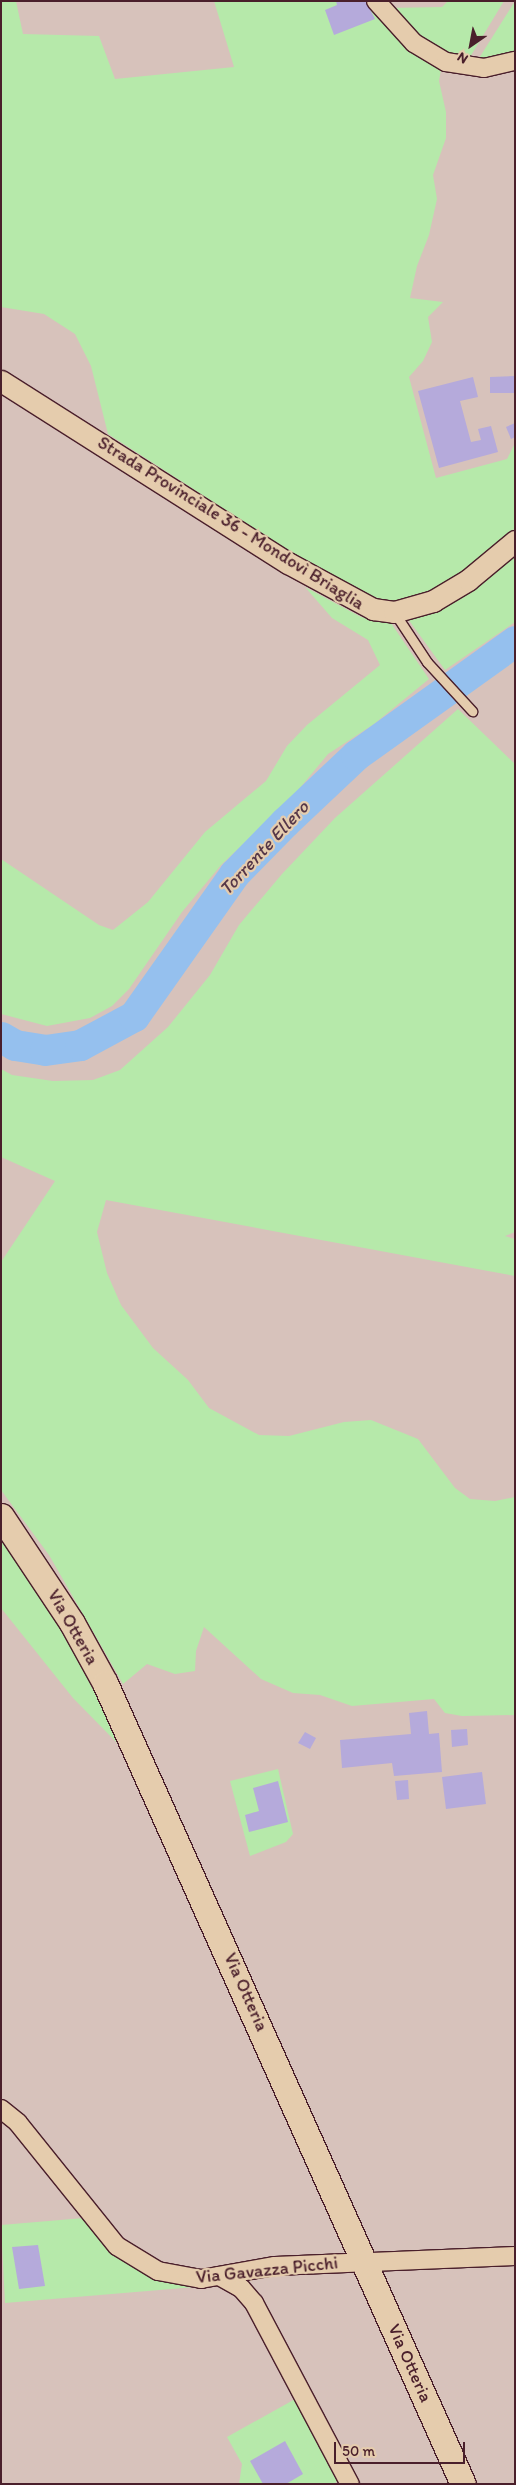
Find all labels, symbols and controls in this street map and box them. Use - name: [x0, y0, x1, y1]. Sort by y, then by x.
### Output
- north arrow: [446, 20, 496, 70]
- text: N: [454, 48, 471, 68]
- street label: Strada Provinciale 36 - Mondovì Briaglia: [94, 432, 368, 614]
- water label: Torrente Ellero: [214, 796, 314, 900]
- street label: Via Otteria: [43, 1585, 103, 1669]
- street label: Via Otteria: [219, 1949, 273, 2035]
- street label: Via Gavazza Picchi: [195, 2252, 339, 2288]
- street label: Via Otteria: [383, 2320, 437, 2406]
- scale bar: [336, 2432, 467, 2464]
- text: 50 m: [342, 2442, 375, 2460]

